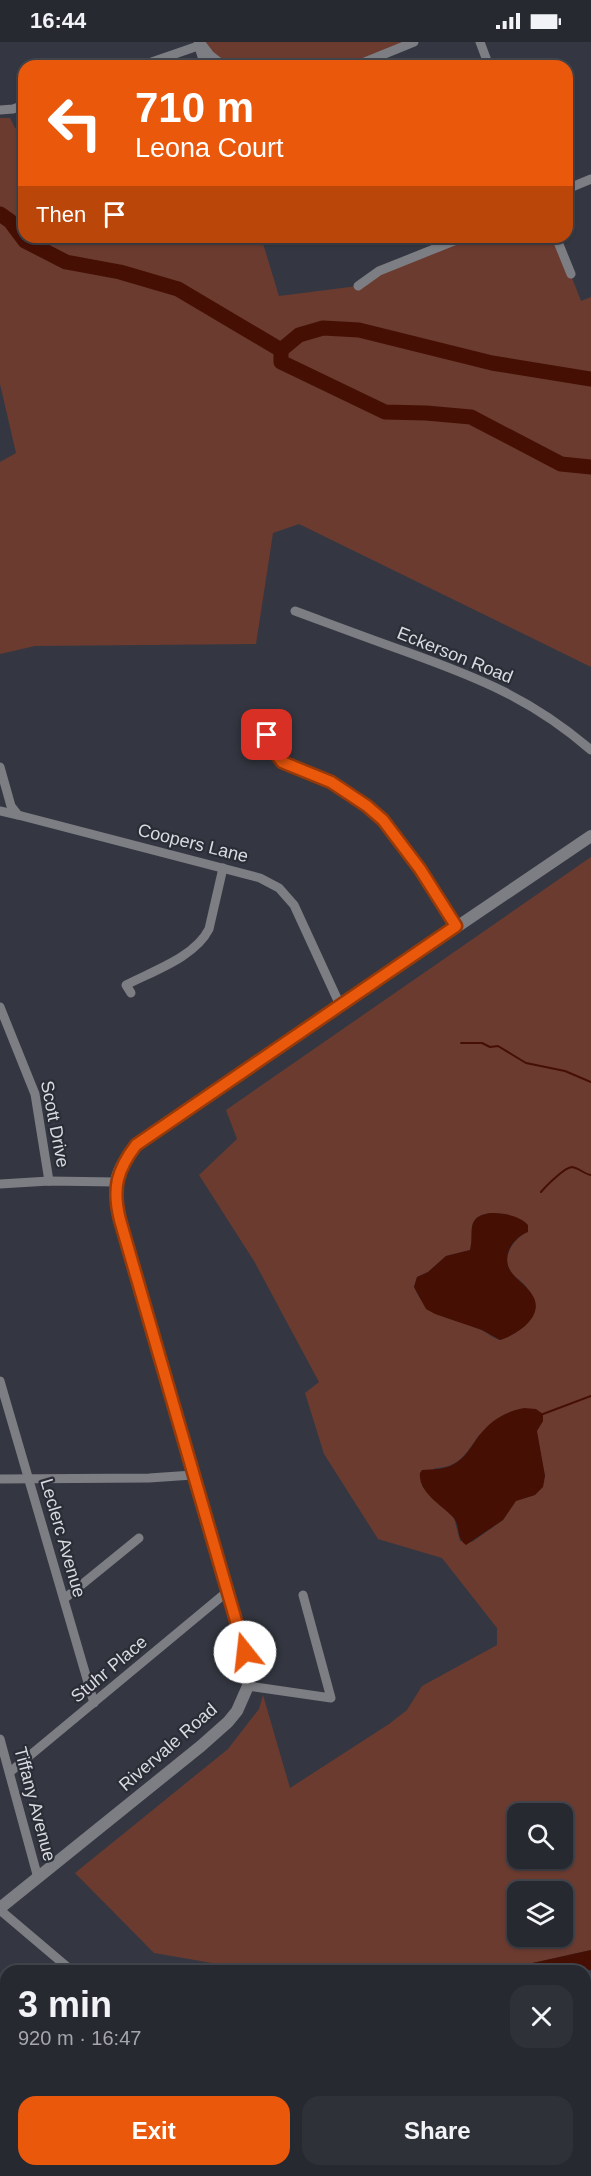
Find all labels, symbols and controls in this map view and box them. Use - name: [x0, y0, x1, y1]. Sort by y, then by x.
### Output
- text: 16:44: [30, 8, 86, 33]
- icon: left: [36, 84, 114, 162]
- text: 710 m: [135, 84, 254, 131]
- text: Leona Court: [135, 133, 284, 163]
- icon: arrive: [98, 198, 131, 231]
- text: Then: [36, 202, 86, 227]
- street label: Eckerson Road: [394, 623, 516, 687]
- pin: [241, 709, 292, 760]
- icon: arrive: [250, 718, 283, 751]
- street label: Coopers Lane: [136, 820, 250, 866]
- street label: Scott Drive: [37, 1079, 73, 1169]
- street label: Leclerc Avenue: [36, 1476, 90, 1600]
- position arrow: [213, 1620, 277, 1684]
- street label: Stuhr Place: [67, 1631, 151, 1707]
- street label: Rivervale Road: [115, 1699, 221, 1795]
- street label: Tiffany Avenue: [10, 1745, 60, 1863]
- map controls: [507, 1803, 573, 1947]
- button: search: [507, 1803, 573, 1869]
- button: layers: [507, 1881, 573, 1947]
- text: 3 min: [18, 1984, 112, 2025]
- button: close: [510, 1985, 573, 2048]
- text: 920 m · 16:47: [18, 2027, 141, 2049]
- button: Exit: [18, 2096, 290, 2165]
- button: Share: [302, 2096, 573, 2165]

